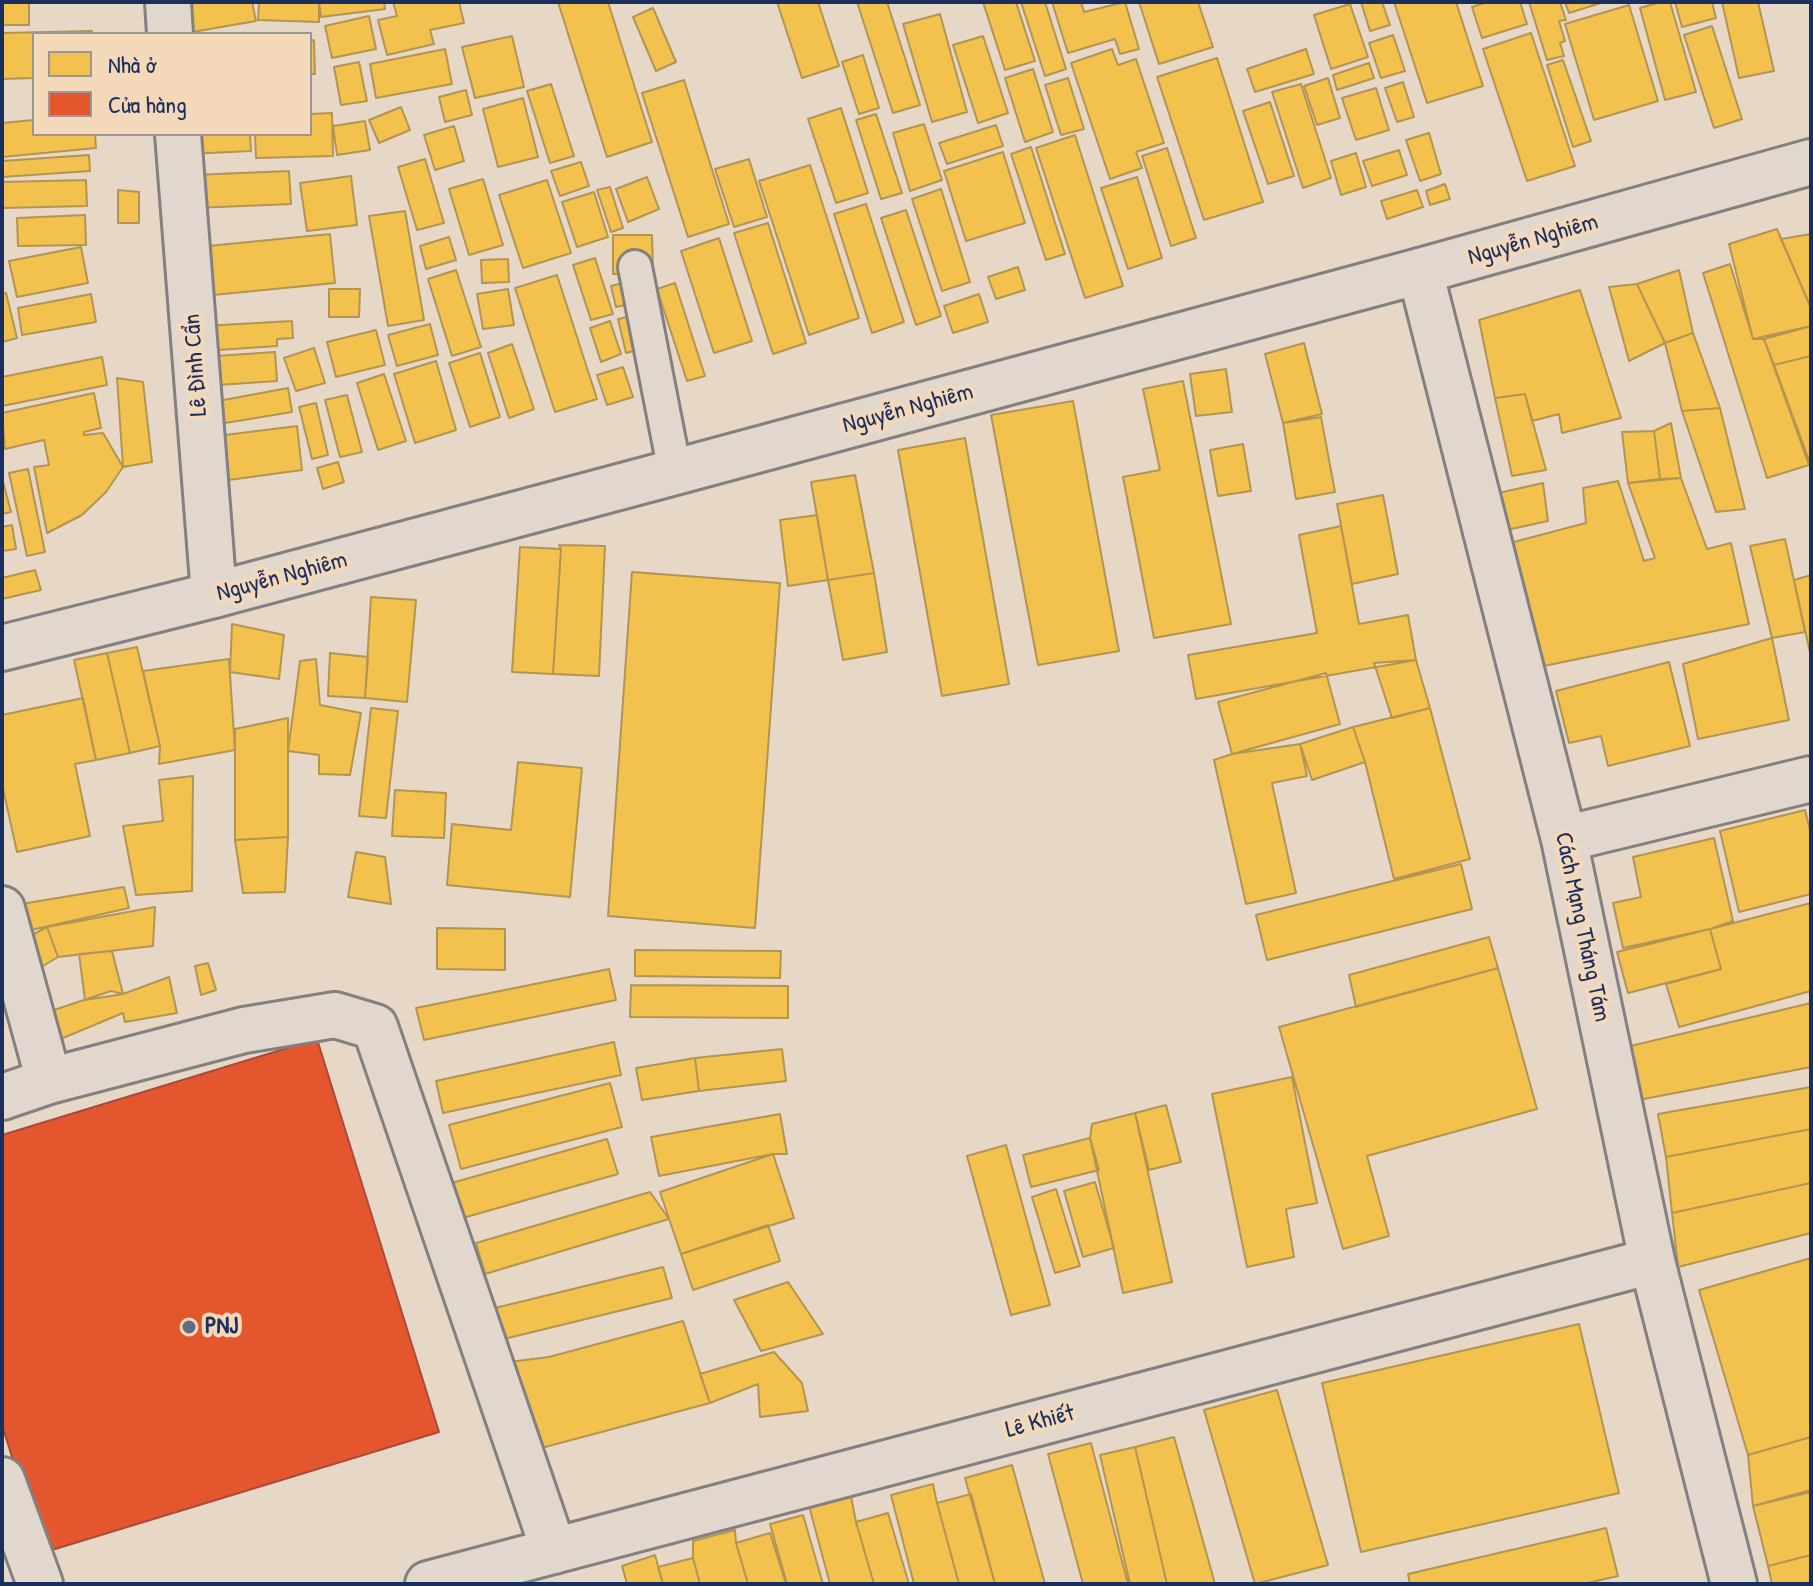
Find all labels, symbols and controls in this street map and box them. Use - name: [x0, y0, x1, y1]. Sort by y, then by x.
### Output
- legend: [32, 32, 312, 136]
- text: Nhà ở: [108, 48, 155, 80]
- text: Cửa hàng: [108, 88, 187, 120]
- street label: Nguyễn Nghiêm: [1465, 208, 1601, 272]
- street label: Lê Đình Cẩn: [178, 313, 214, 417]
- street label: Nguyễn Nghiêm: [840, 378, 976, 440]
- street label: Nguyễn Nghiêm: [214, 546, 350, 608]
- street label: Cách Mạng Tháng Tám: [1548, 830, 1616, 1024]
- place label: PNJ: [205, 1313, 238, 1341]
- marker: PNJ: [180, 1318, 198, 1336]
- street label: Lê Khiết: [1003, 1399, 1077, 1445]

